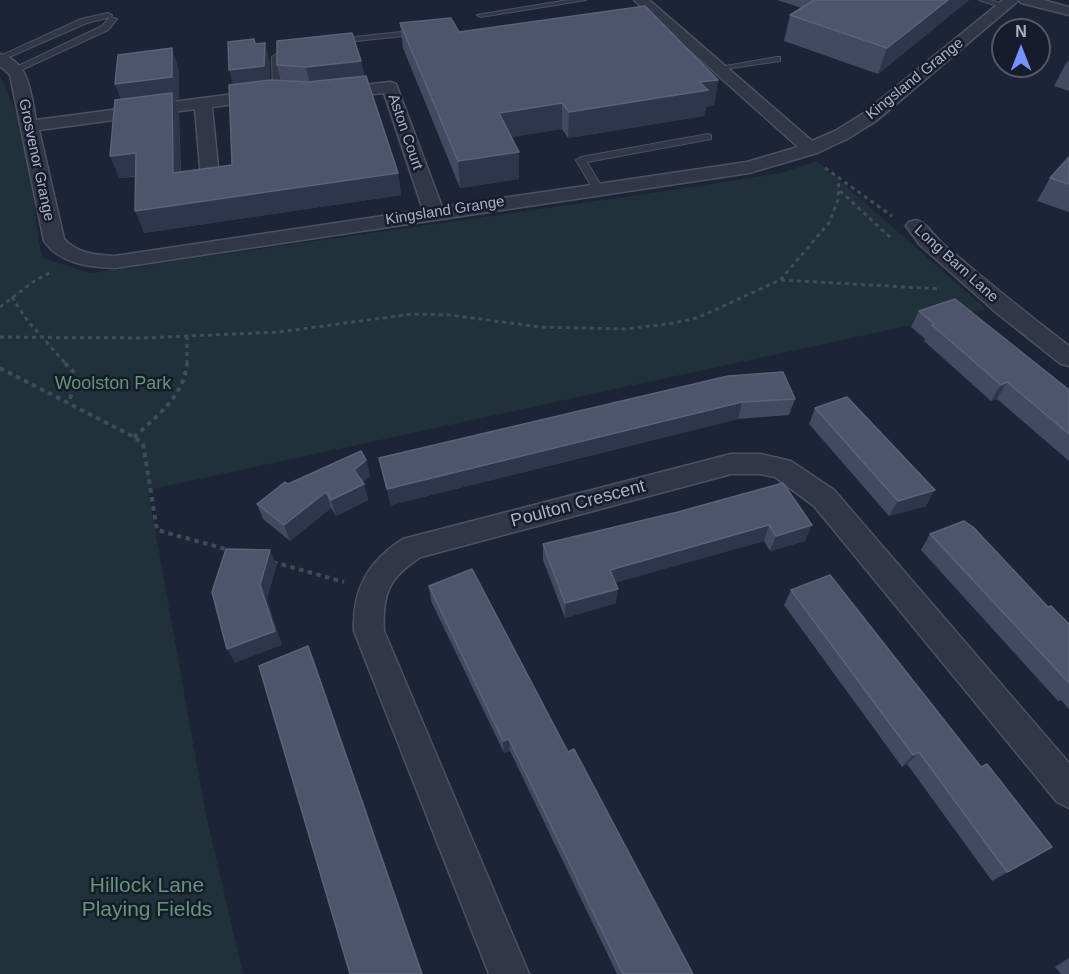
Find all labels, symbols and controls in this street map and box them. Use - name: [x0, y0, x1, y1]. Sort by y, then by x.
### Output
- north arrow: [991, 18, 1051, 78]
- text: N: [1015, 23, 1027, 40]
- street label: Kingsland Grange: [863, 34, 967, 124]
- street label: Aston Court: [384, 92, 426, 172]
- street label: Grosvenor Grange: [14, 97, 58, 223]
- street label: Kingsland Grange: [384, 193, 506, 229]
- street label: Long Barn Lane: [910, 222, 1002, 306]
- park label: Woolston Park: [55, 373, 171, 395]
- street label: Poulton Crescent: [509, 476, 647, 532]
- park label: Hillock Lane Playing Fields: [82, 873, 212, 923]

